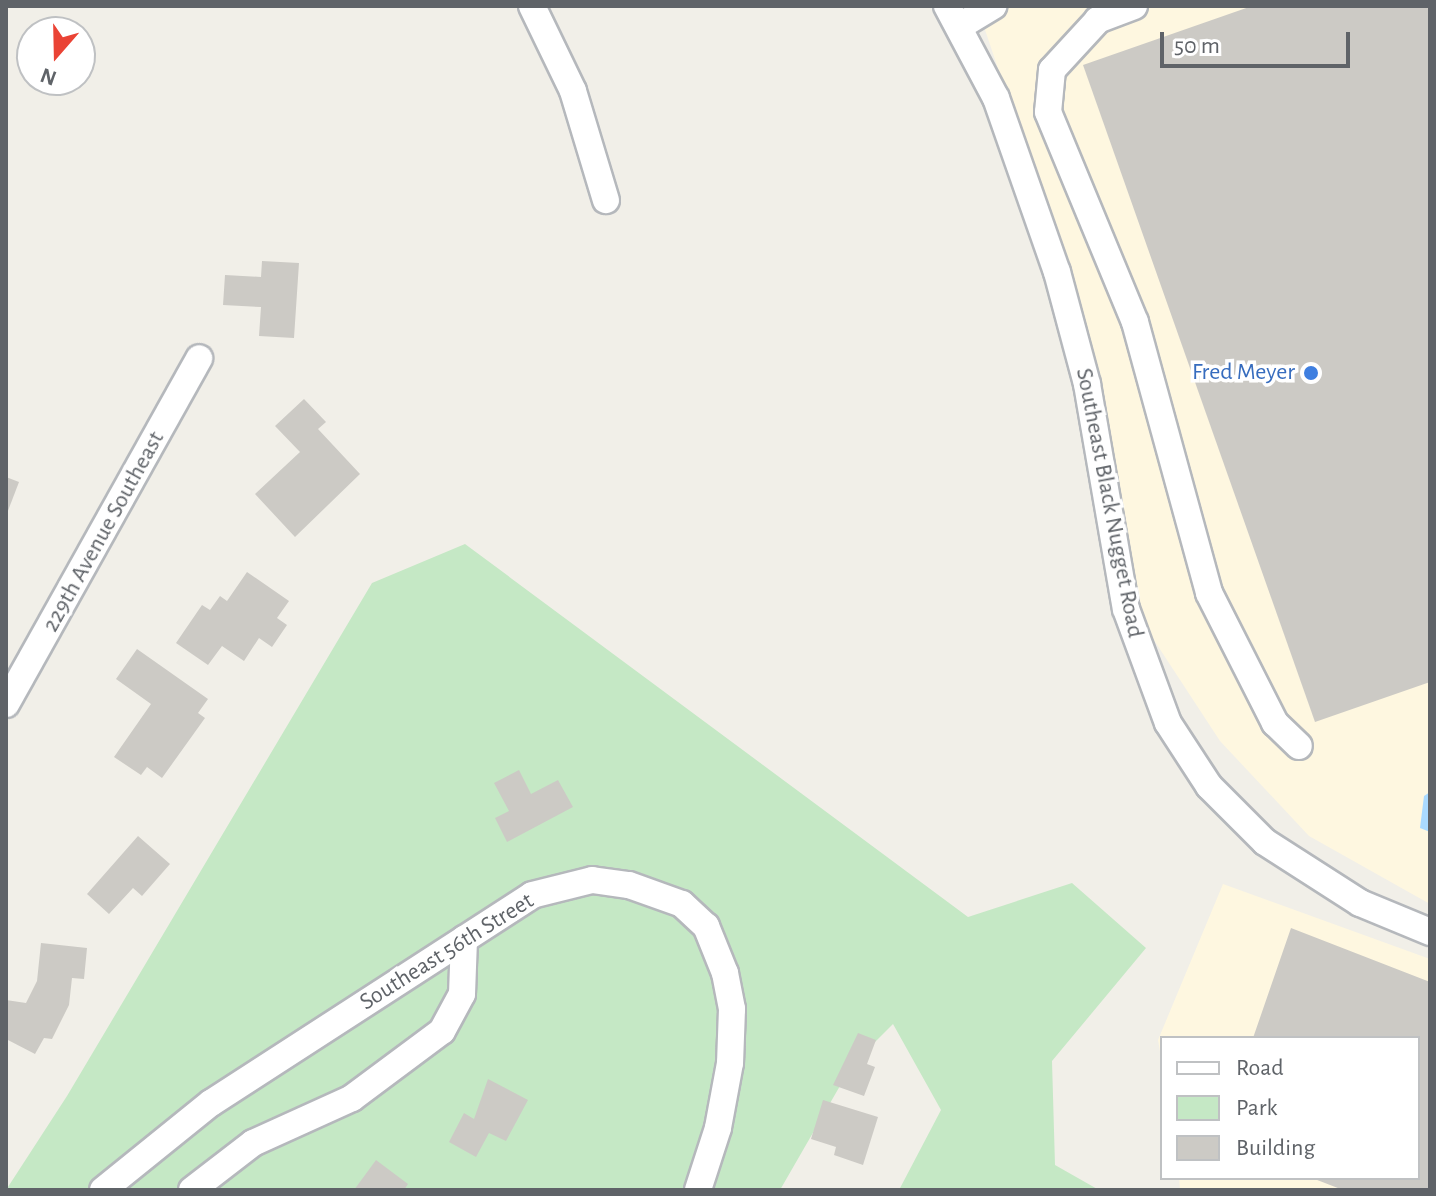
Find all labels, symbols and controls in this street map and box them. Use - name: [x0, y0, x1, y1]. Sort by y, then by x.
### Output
- north arrow: [16, 16, 96, 96]
- scale bar: [1164, 16, 1354, 66]
- text: 50 m: [1174, 34, 1220, 58]
- text: N: [38, 64, 59, 90]
- place label: Fred Meyer: [1192, 359, 1295, 387]
- marker: Fred Meyer: [1302, 364, 1320, 382]
- street label: Southeast Black Nugget Road: [1069, 366, 1149, 640]
- street label: 229th Avenue Southeast: [37, 427, 171, 637]
- street label: Southeast 56th Street: [355, 887, 539, 1017]
- legend: [1160, 1036, 1420, 1180]
- text: Road: [1236, 1056, 1284, 1080]
- text: Park: [1236, 1096, 1277, 1120]
- text: Building: [1236, 1136, 1315, 1160]

